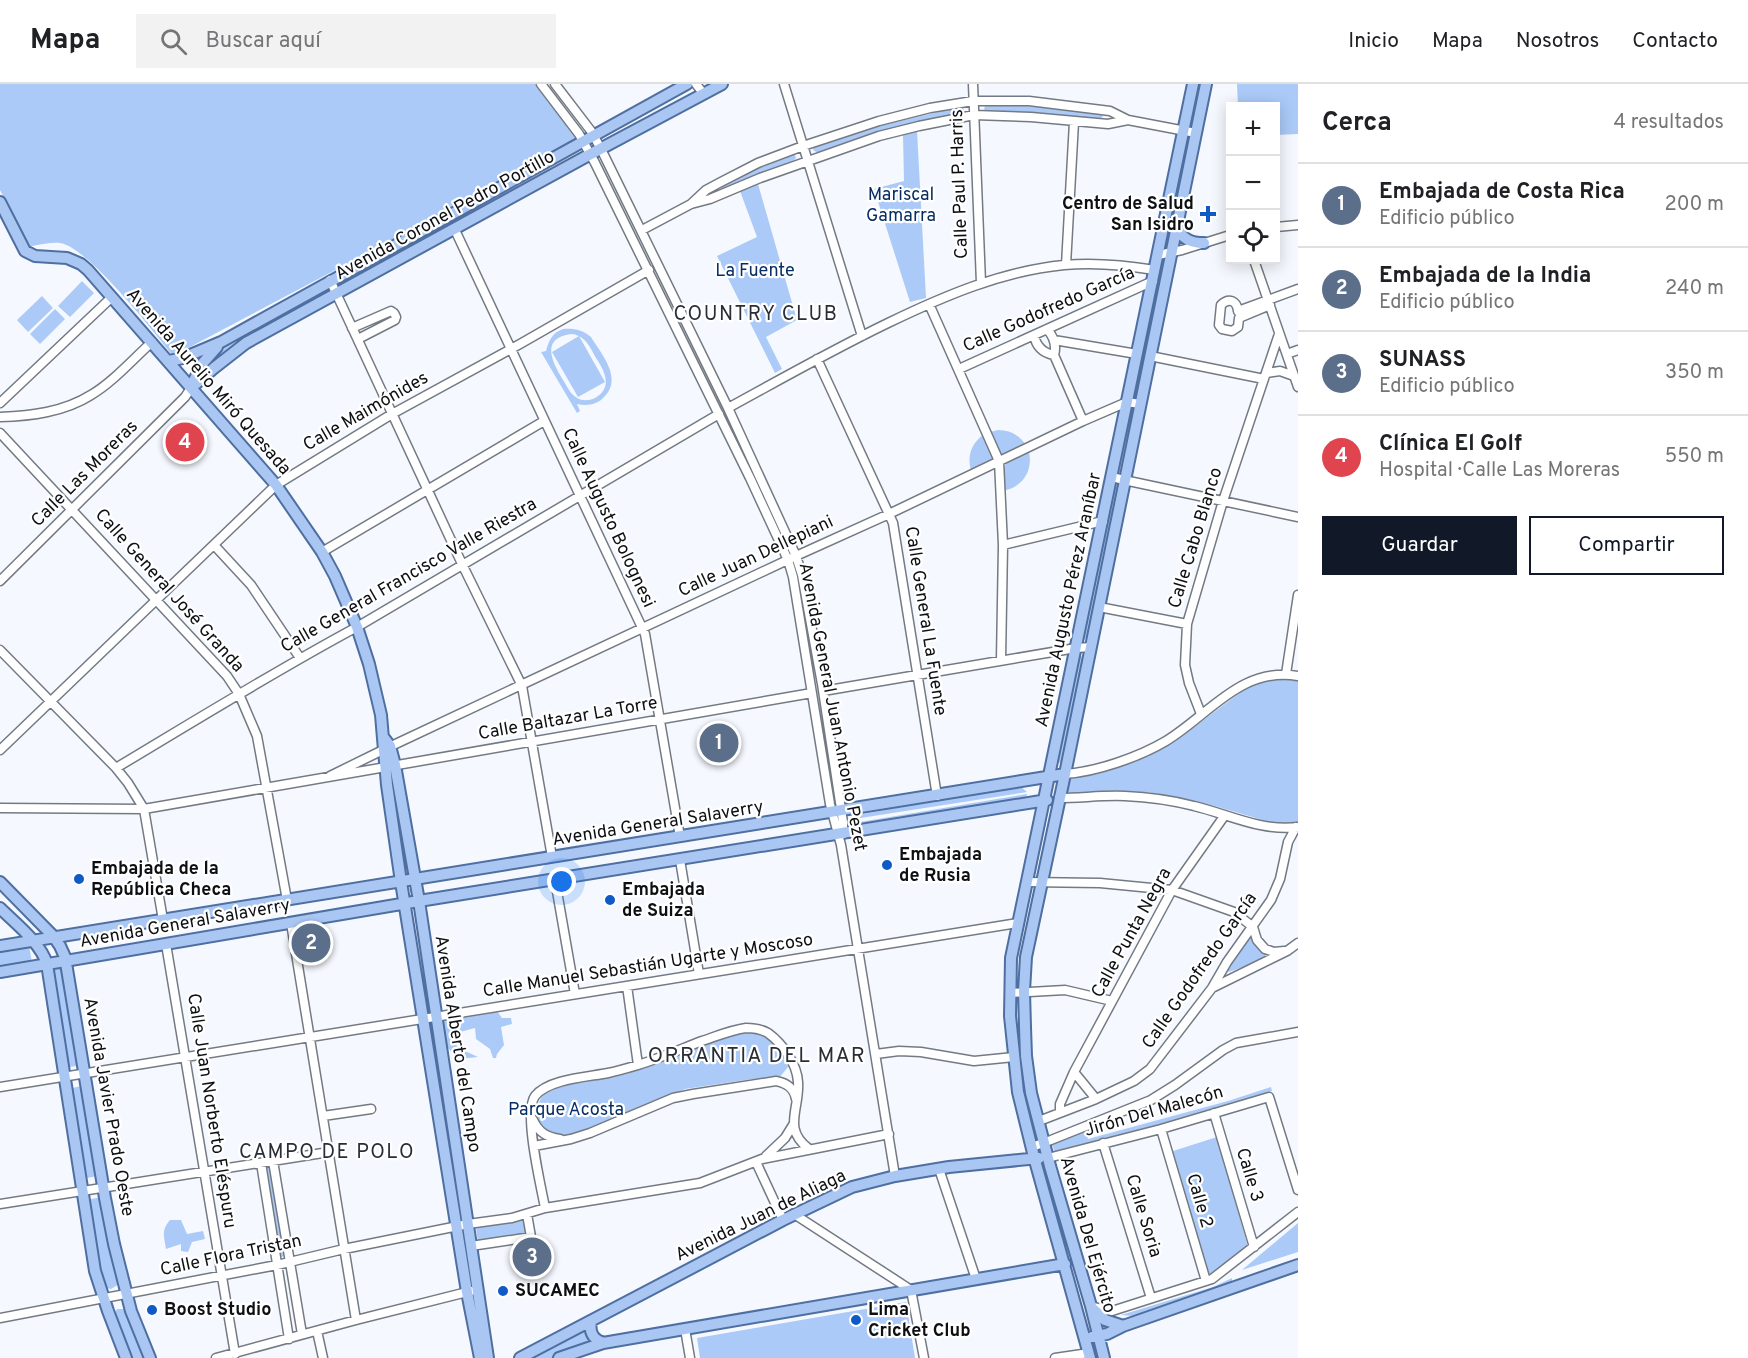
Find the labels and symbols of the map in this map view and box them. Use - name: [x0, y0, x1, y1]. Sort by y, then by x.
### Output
- street label: Calle Paul P. Harris: [946, 109, 974, 259]
- street label: Avenida Coronel Pedro Portillo: [331, 146, 559, 286]
- park label: Mariscal Gamarra: [866, 184, 936, 228]
- place label: Centro de Salud San Isidro: [1062, 193, 1194, 237]
- marker: Centro de Salud San Isidro: [1199, 205, 1217, 223]
- park label: La Fuente: [715, 260, 795, 283]
- street label: Calle Godofredo García: [959, 262, 1139, 358]
- street label: Avenida Aurelio Miró Quesada: [120, 284, 296, 480]
- district label: COUNTRY CLUB: [674, 302, 839, 328]
- street label: Calle Maimónides: [299, 367, 433, 457]
- street label: Calle Las Moreras: [27, 416, 143, 532]
- pin: 4: [166, 420, 204, 464]
- street label: Calle Augusto Bolognesi: [556, 425, 660, 611]
- street label: Calle Cabo Blanco: [1164, 465, 1228, 611]
- street label: Avenida Augusto Pérez Araníbar: [1031, 471, 1107, 729]
- street label: Calle General Francisco Valle Riestra: [277, 493, 541, 659]
- street label: Calle General José Granda: [89, 504, 249, 678]
- street label: Calle Juan Dellepiani: [675, 511, 837, 603]
- street label: Calle General La Fuente: [899, 525, 951, 717]
- street label: Avenida General Juan Antonio Pezet: [793, 561, 871, 853]
- street label: Calle Baltazar La Torre: [477, 692, 659, 746]
- pin: 1: [700, 720, 738, 766]
- street label: Avenida General Salaverry: [551, 796, 765, 852]
- place label: Embajada de Rusia: [899, 844, 982, 888]
- place label: Embajada de la República Checa: [91, 858, 231, 902]
- marker: Embajada de Rusia: [880, 858, 894, 872]
- street label: Calle Punta Negra: [1087, 864, 1177, 1002]
- your location: [547, 867, 576, 896]
- marker: Embajada de la República Checa: [72, 872, 86, 886]
- place label: Embajada de Suiza: [622, 879, 705, 923]
- street label: Calle Godofredo García: [1137, 888, 1263, 1054]
- marker: Embajada de Suiza: [603, 893, 617, 907]
- street label: Avenida General Salaverry: [78, 894, 292, 954]
- pin: 2: [292, 920, 330, 966]
- street label: Calle Manuel Sebastián Ugarte y Moscoso: [481, 929, 815, 1003]
- street label: Avenida Alberto del Campo: [428, 934, 486, 1154]
- street label: Calle Juan Norberto Eléspuru: [181, 992, 241, 1230]
- street label: Avenida Javier Prado Oeste: [77, 996, 139, 1218]
- district label: ORRANTIA DEL MAR: [648, 1043, 866, 1070]
- street label: Jirón Del Malecón: [1082, 1081, 1226, 1143]
- park label: Parque Acosta: [508, 1099, 624, 1122]
- district label: CAMPO DE POLO: [239, 1140, 415, 1166]
- street label: Calle 3: [1230, 1145, 1268, 1205]
- street label: Avenida Del Ejército: [1054, 1154, 1120, 1316]
- street label: Avenida Juan de Aliaga: [672, 1165, 850, 1267]
- street label: Calle 2: [1180, 1171, 1218, 1231]
- street label: Calle Soria: [1119, 1172, 1167, 1260]
- street label: Calle Flora Tristan: [158, 1230, 304, 1282]
- pin: 3: [512, 1234, 552, 1280]
- place label: SUCAMEC: [515, 1280, 600, 1303]
- marker: SUCAMEC: [496, 1284, 510, 1298]
- place label: Boost Studio: [164, 1299, 271, 1322]
- place label: Lima Cricket Club: [868, 1299, 971, 1343]
- marker: Boost Studio: [145, 1303, 159, 1317]
- marker: Lima Cricket Club: [849, 1313, 863, 1327]

